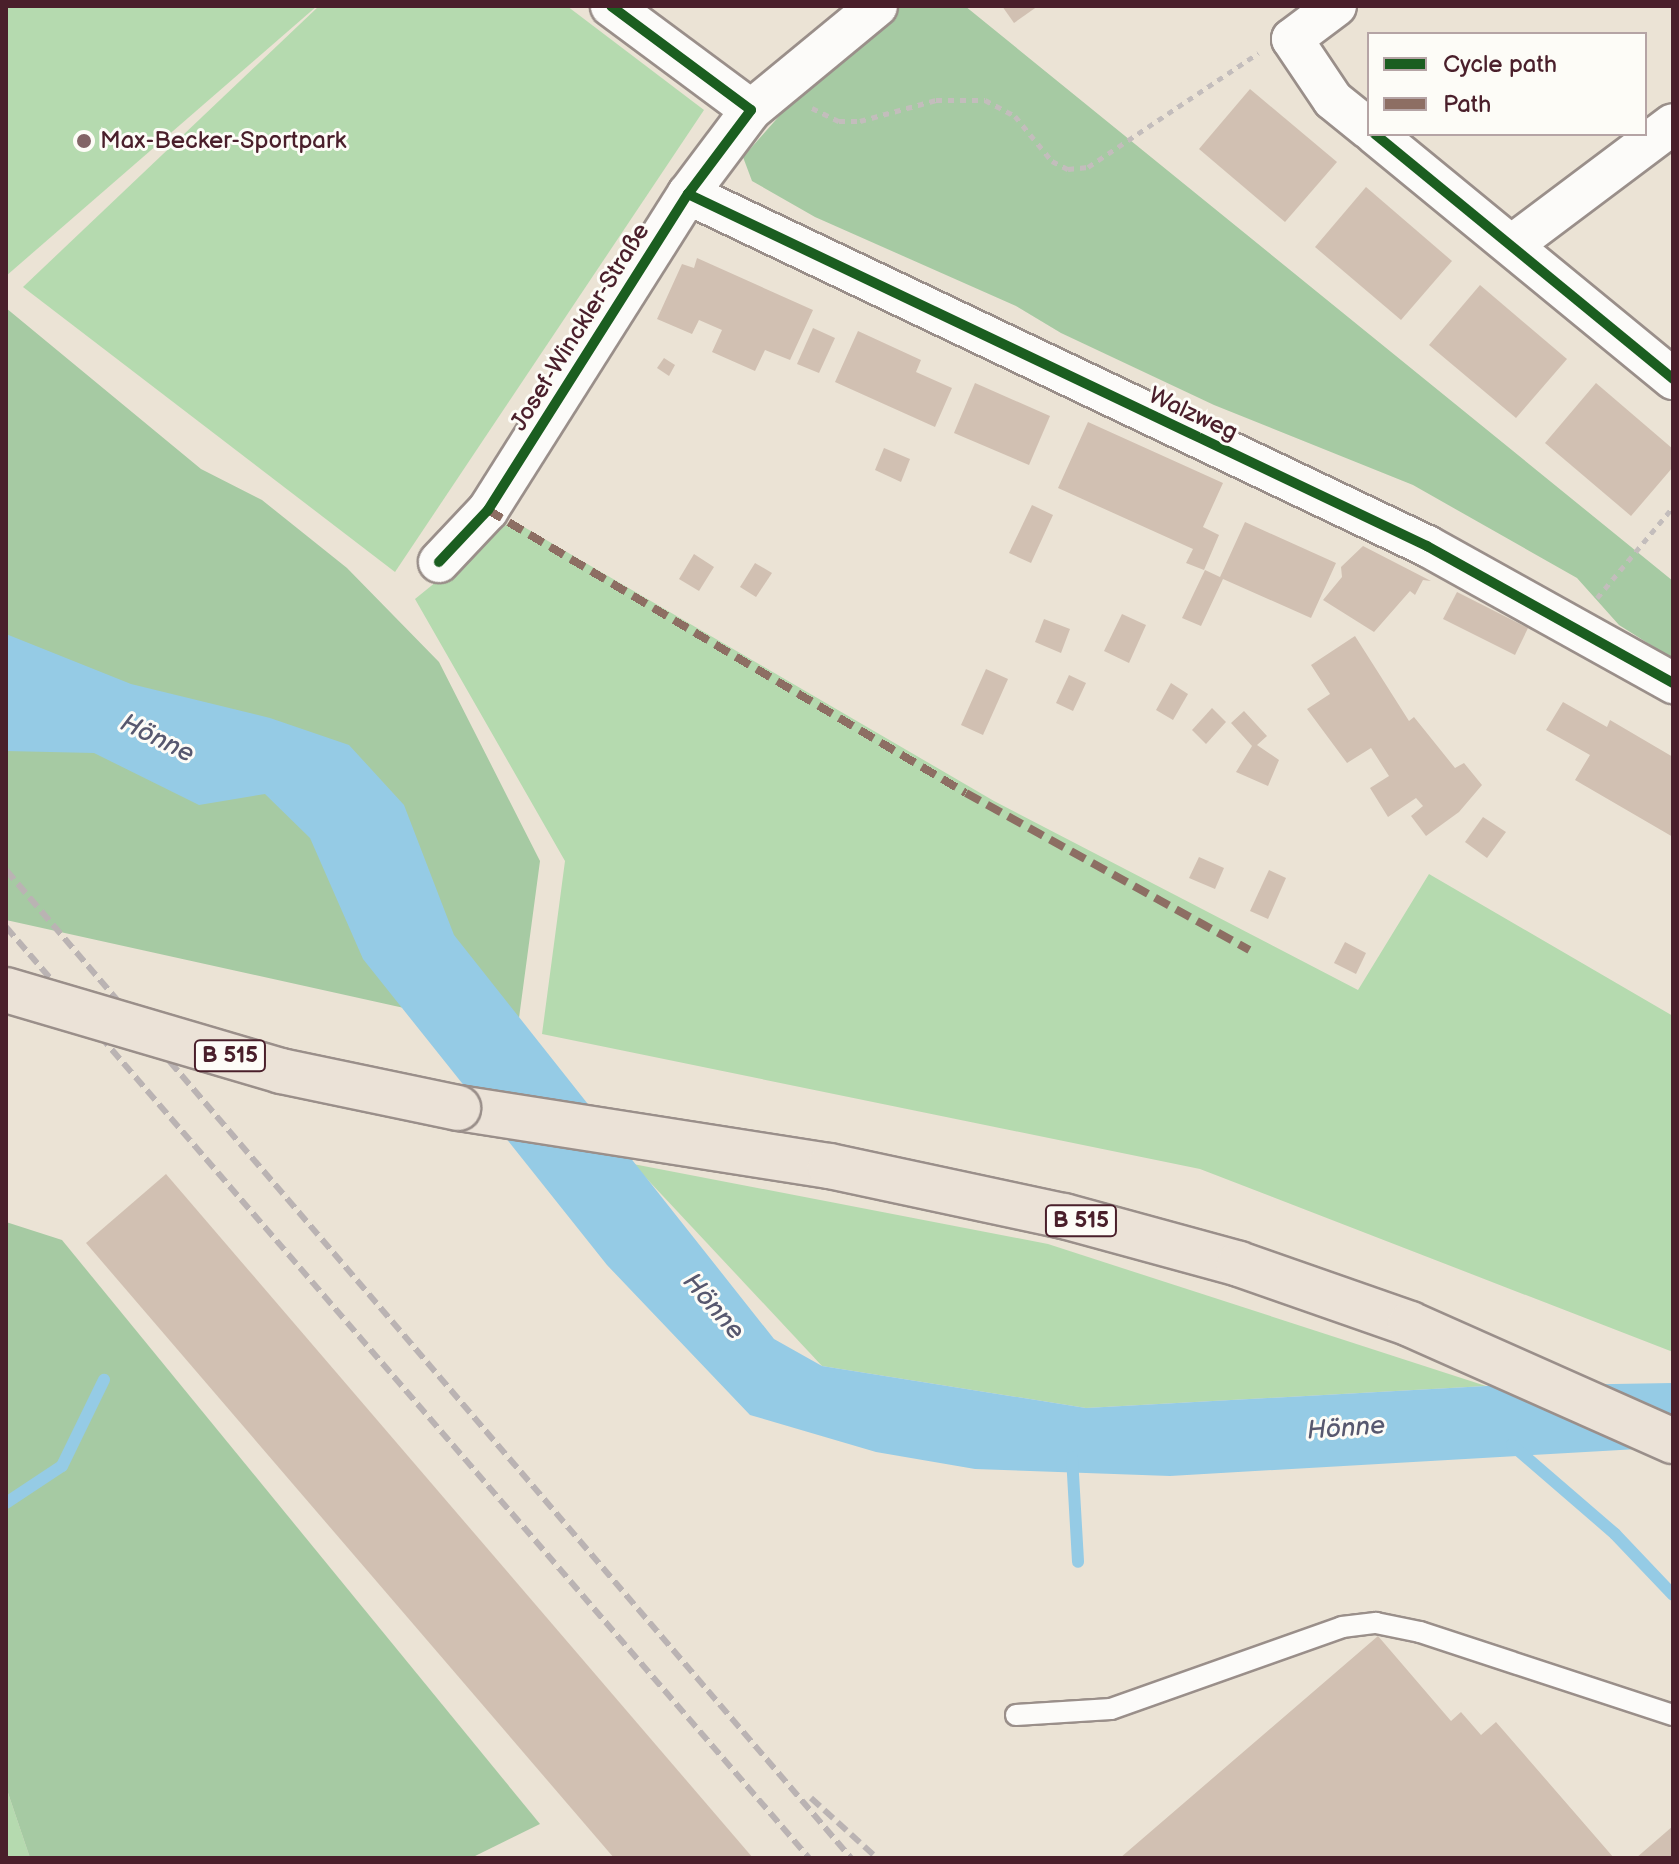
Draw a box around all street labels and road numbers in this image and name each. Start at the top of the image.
street label: Josef-Winckler-Straße [504,218,656,436]
street label: Walzweg [1144,381,1242,447]
road number: B 515 [192,1038,268,1074]
road number: B 515 [1043,1203,1119,1239]

